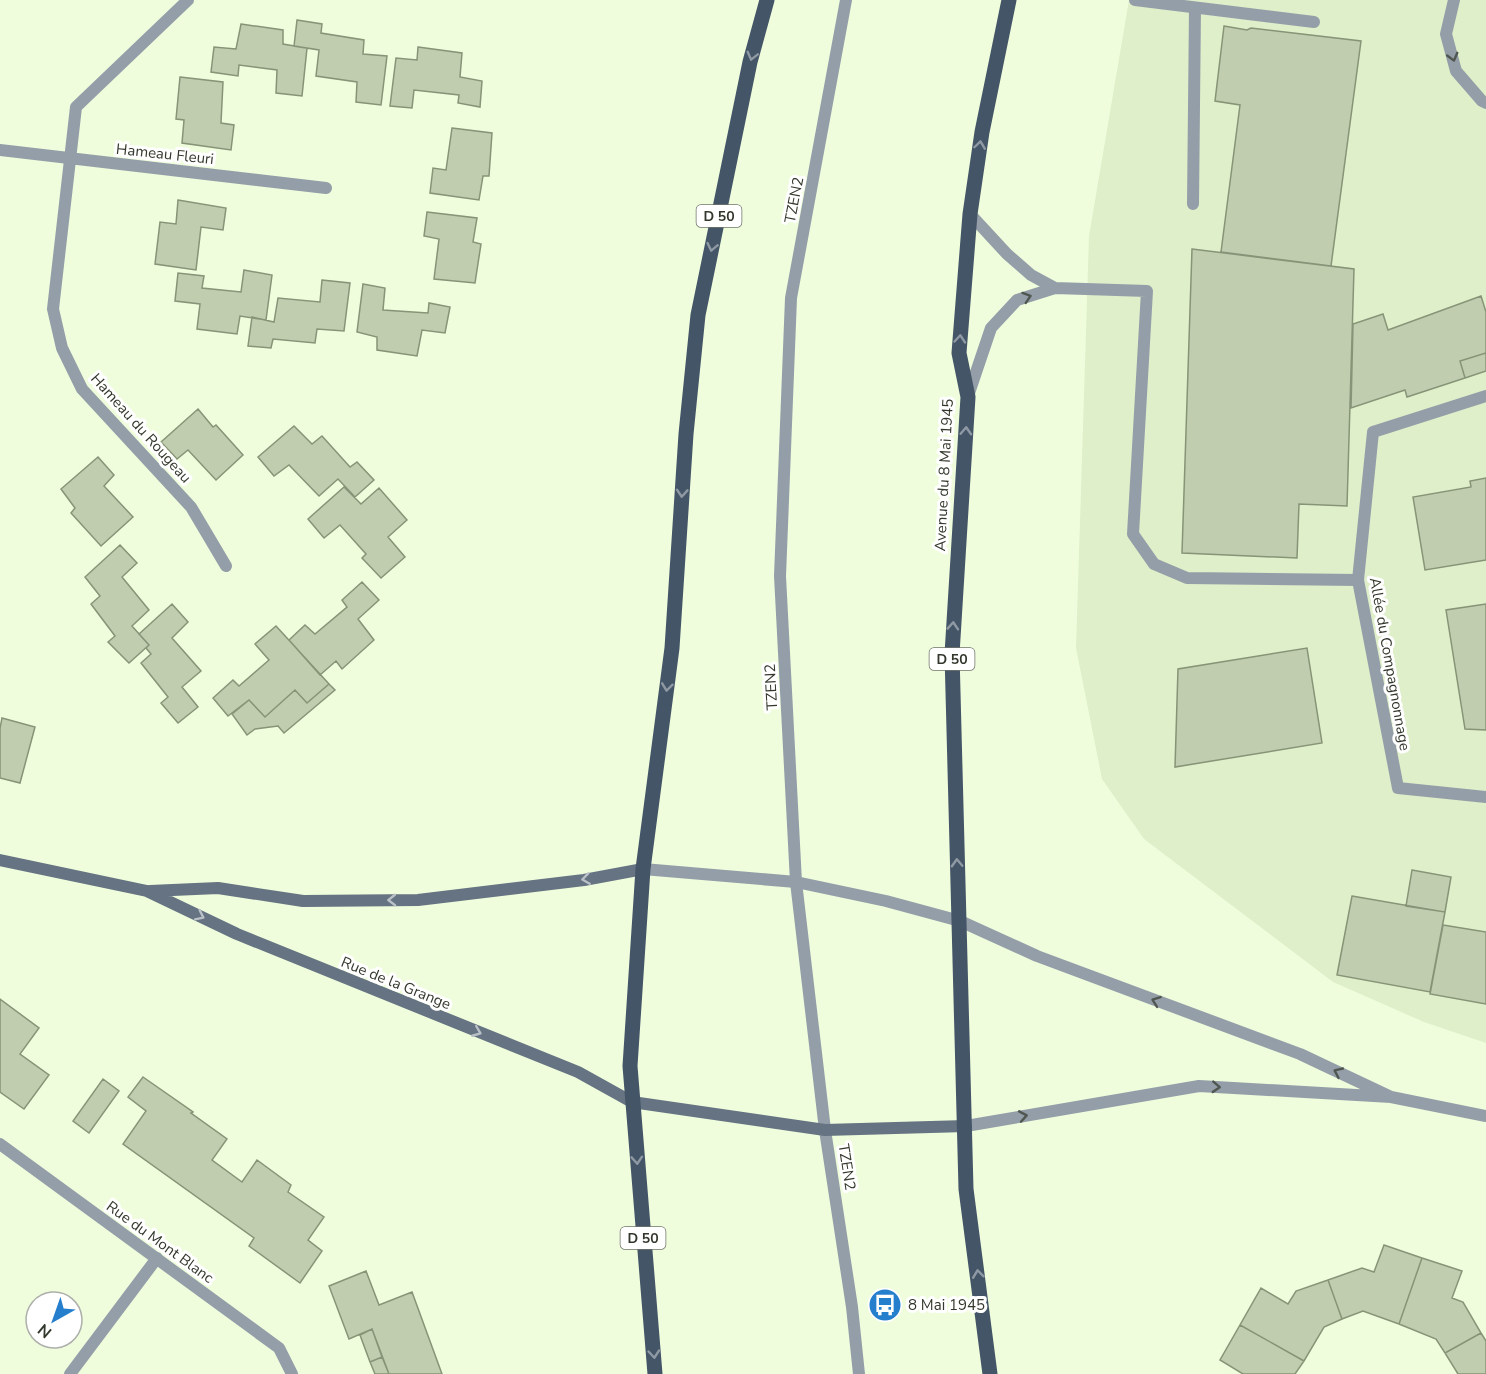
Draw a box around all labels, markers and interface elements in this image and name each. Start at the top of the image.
one-way arrow [746,51,759,61]
one-way arrow [1445,52,1458,62]
street label: Hameau Fleuri [115,139,215,169]
one-way arrow [973,141,986,151]
street label: TZEN2 [780,175,808,225]
road number: D 50 [696,205,742,227]
one-way arrow [706,242,719,252]
one-way arrow [1021,291,1032,304]
one-way arrow [953,335,966,344]
street label: Hameau du Rougeau [86,369,196,487]
street label: Avenue du 8 Mai 1945 [930,398,958,552]
one-way arrow [959,427,972,436]
one-way arrow [676,488,689,497]
street label: Allée du Compagnonnage [1365,576,1415,752]
one-way arrow [947,622,960,631]
road number: D 50 [930,648,974,670]
street label: TZEN2 [760,663,782,711]
one-way arrow [662,683,674,692]
one-way arrow [951,858,964,867]
one-way arrow [581,872,591,885]
one-way arrow [388,894,397,906]
one-way arrow [193,909,204,921]
street label: Rue de la Grange [338,952,454,1014]
one-way arrow [1151,995,1162,1008]
one-way arrow [471,1025,482,1037]
one-way arrow [1333,1067,1344,1079]
one-way arrow [1211,1080,1220,1093]
one-way arrow [1019,1110,1028,1122]
street label: TZEN2 [833,1142,861,1192]
one-way arrow [630,1155,643,1164]
street label: Rue du Mont Blanc [102,1196,218,1288]
road number: D 50 [620,1227,666,1249]
one-way arrow [972,1270,984,1279]
bus stop icon: 8 Mai 1945 [867,1287,903,1323]
north arrow [24,1290,84,1350]
place label: 8 Mai 1945 [908,1295,985,1315]
text: N [33,1318,57,1343]
one-way arrow [647,1350,660,1359]

